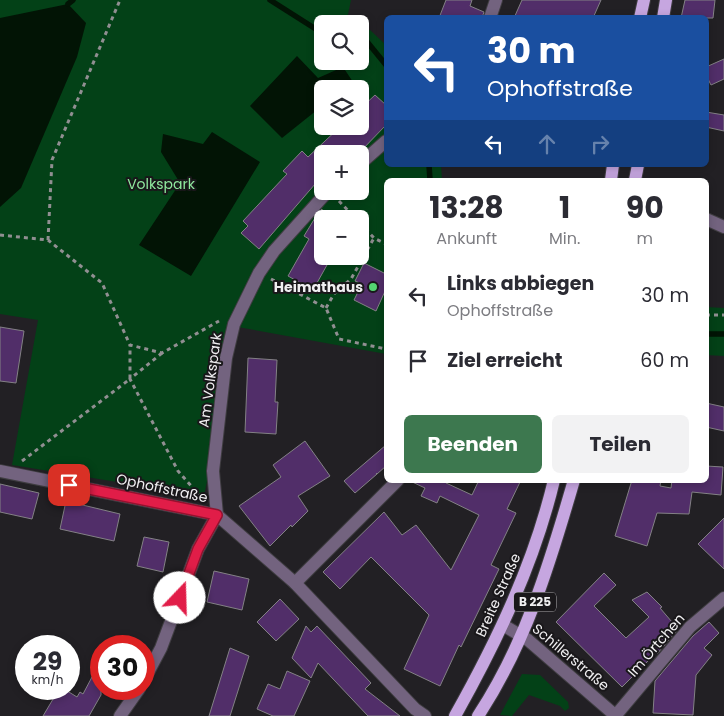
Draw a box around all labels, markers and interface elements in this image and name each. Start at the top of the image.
map controls [314,15,369,265]
button: search [314,15,369,70]
text: 30 m [487,26,575,75]
icon: left [404,35,469,100]
text: Ophoffstraße [487,73,633,104]
button: layers [314,80,369,135]
icon: left [480,130,508,158]
icon: ahead [533,130,561,158]
icon: right [586,130,614,158]
button: + [314,145,369,200]
park label: Volkspark [127,174,196,194]
text: 13:28 [429,186,504,229]
text: 1 [559,186,570,229]
text: 90 [626,186,664,229]
button: − [314,210,369,265]
text: Ankunft [436,227,497,250]
text: Min. [549,227,580,250]
text: m [636,227,653,250]
text: Links abbiegen [447,270,594,297]
place label: Heimathaus [274,277,363,297]
marker: Heimathaus [367,281,379,293]
icon: left [404,282,432,310]
text: 30 m [641,282,689,309]
text: Ophoffstraße [447,299,553,322]
street label: Am Volkspark [193,331,227,429]
icon: arrive [404,347,432,375]
text: Ziel erreicht [447,347,563,374]
text: 60 m [640,347,689,374]
button: Beenden [404,415,542,473]
button: Teilen [552,415,689,473]
pin [48,464,90,506]
street label: Ophoffstraße [114,469,210,508]
icon: arrive [55,471,83,499]
street label: Breite Straße [471,550,525,640]
position arrow [153,571,205,623]
road number: B 225 [514,592,556,612]
street label: Im Örtchen [623,609,689,681]
street label: Schillerstraße [528,619,614,695]
speed limit sign: 30 [90,635,155,700]
text: 29 [33,644,62,679]
text: km/h [32,671,63,688]

